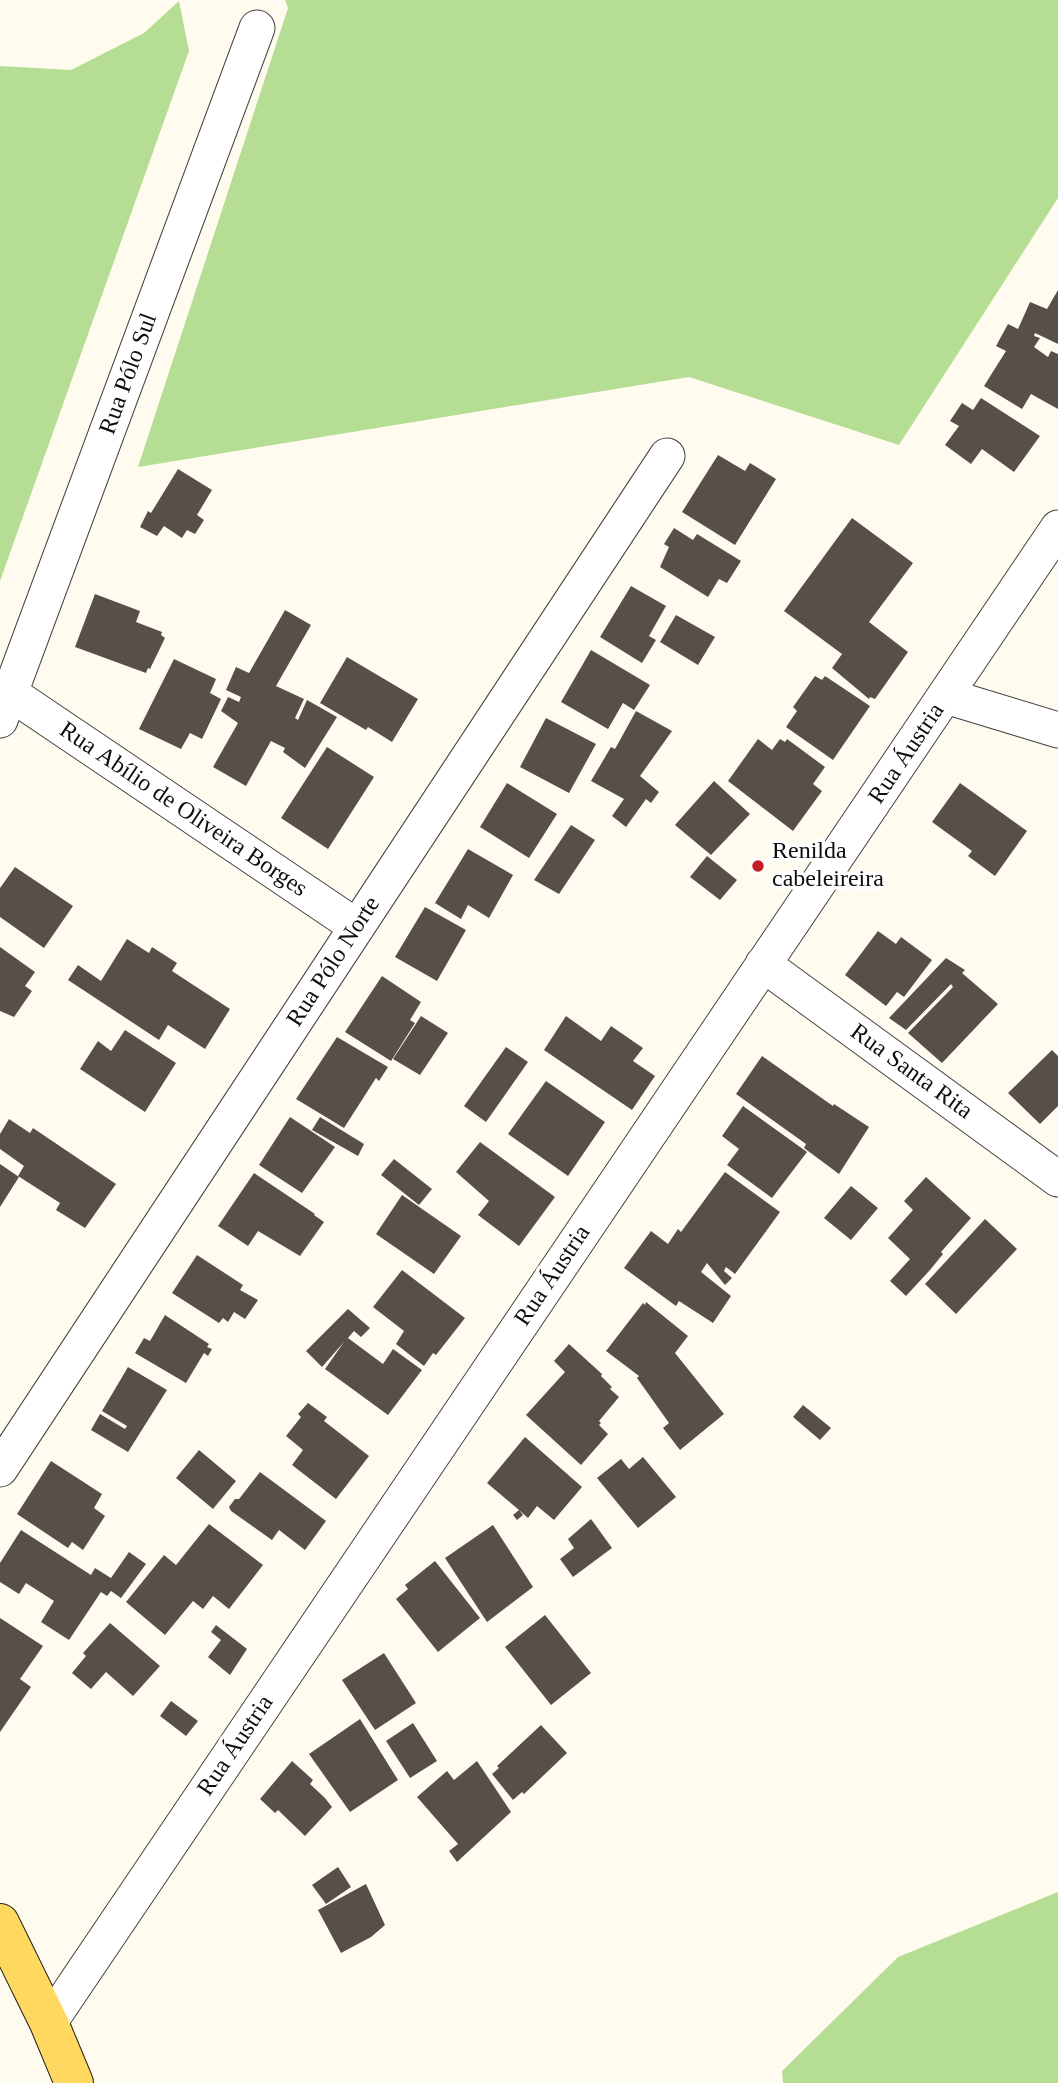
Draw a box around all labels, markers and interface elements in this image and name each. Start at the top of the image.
street label: Rua Pólo Sul [94,310,164,438]
street label: Rua Áustria [863,698,951,810]
street label: Rua Abílio de Oliveira Borges [54,716,312,904]
place label: Renilda cabeleireira [772,838,884,894]
marker: Renilda cabeleireira [750,858,766,874]
street label: Rua Pólo Norte [281,892,387,1032]
street label: Rua Santa Rita [844,1018,978,1126]
street label: Rua Áustria [509,1220,597,1332]
street label: Rua Áustria [192,1690,280,1802]

